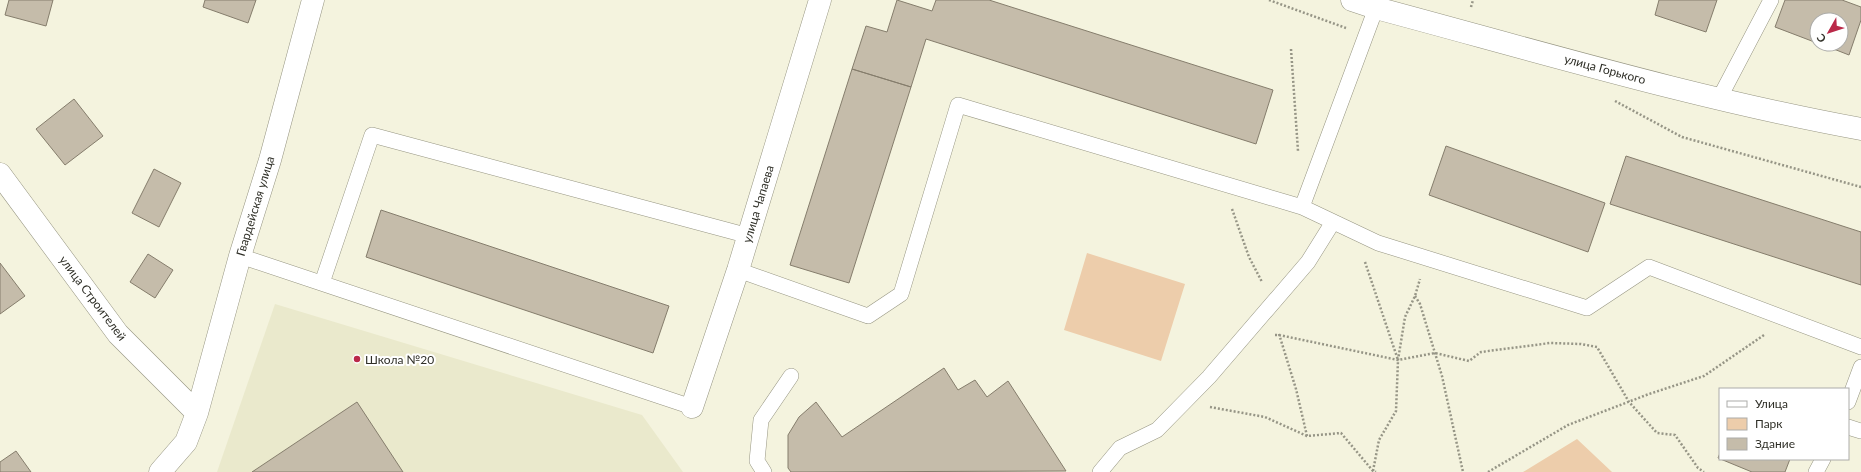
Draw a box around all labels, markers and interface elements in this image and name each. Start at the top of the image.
north arrow [1809,12,1849,52]
text: С [1813,31,1828,46]
street label: улица Горького [1563,51,1648,87]
street label: Гвардейская улица [233,154,277,258]
street label: улица Чапаева [739,163,777,245]
street label: улица Строителей [56,253,130,344]
place label: Школа №20 [365,352,434,367]
marker: Школа №20 [352,354,362,364]
legend [1719,388,1849,460]
text: Улица [1755,396,1788,411]
text: Парк [1755,416,1783,431]
text: Здание [1755,436,1795,451]

